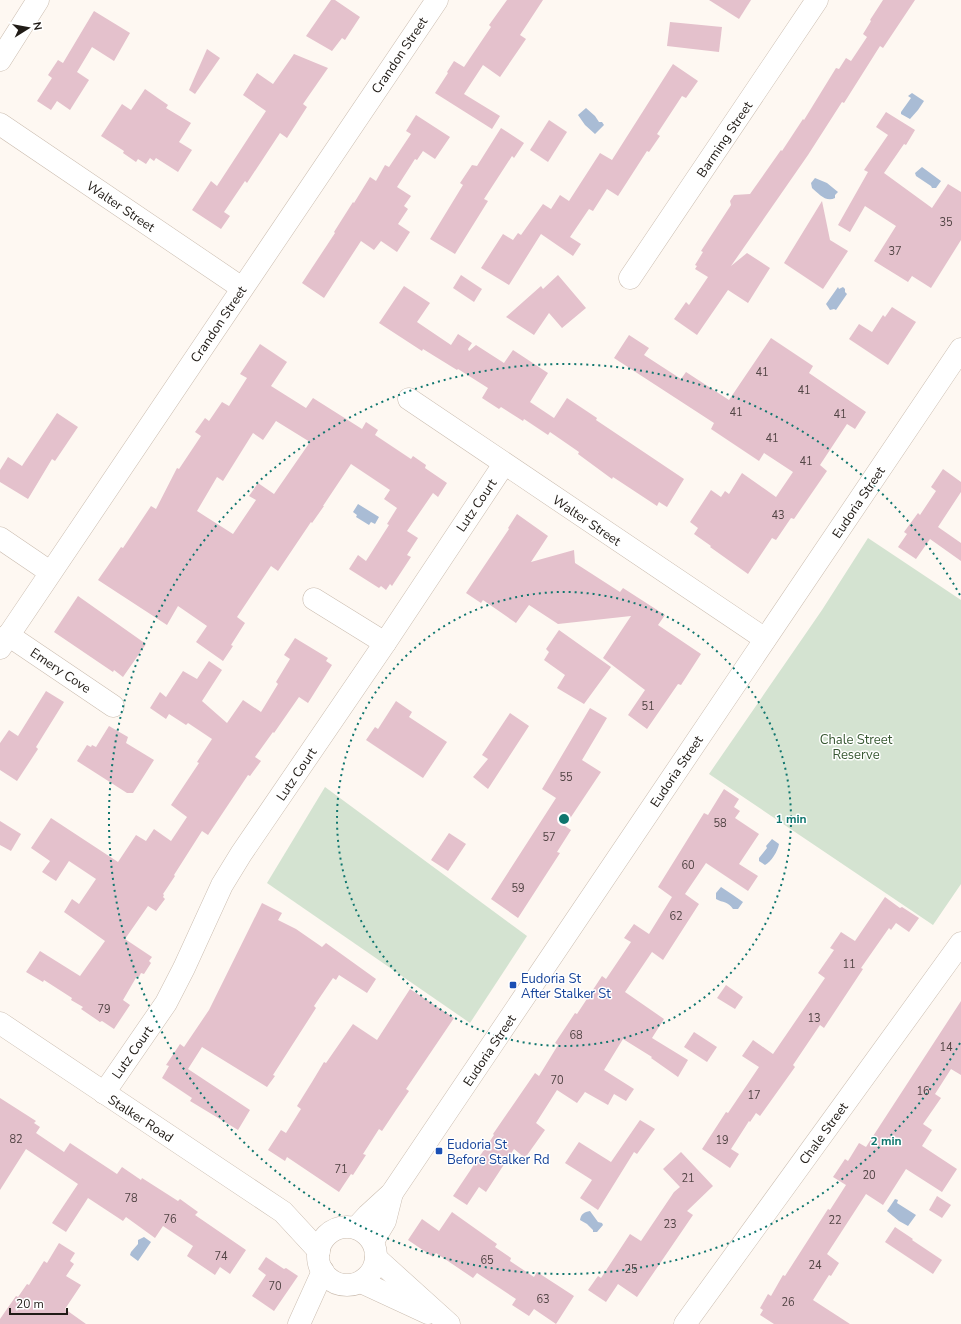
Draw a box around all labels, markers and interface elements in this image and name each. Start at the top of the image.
north arrow [8,8,48,48]
street label: Crandon Street [368,13,432,97]
text: N [29,21,45,32]
street label: Barming Street [693,98,757,181]
street label: Walter Street [83,177,159,237]
house number: 35 [939,215,953,230]
house number: 37 [888,244,902,259]
street label: Crandon Street [187,282,251,366]
house number: 41 [755,365,769,380]
house number: 41 [797,383,811,398]
house number: 41 [729,405,743,420]
house number: 41 [833,407,847,422]
house number: 41 [765,431,779,446]
house number: 41 [799,454,813,469]
street label: Eudoria Street [828,463,890,542]
street label: Lutz Court [452,475,501,536]
street label: Walter Street [549,491,625,551]
house number: 43 [771,508,785,523]
street label: Emery Cove [27,644,94,698]
house number: 51 [641,699,655,714]
park label: Chale Street Reserve [820,731,893,764]
street label: Eudoria Street [646,732,708,811]
street label: Lutz Court [272,744,321,805]
house number: 55 [559,770,573,785]
text: 1 min [775,811,807,827]
centre of rings [557,812,571,826]
house number: 58 [713,816,727,831]
house number: 57 [542,830,556,845]
house number: 60 [681,858,695,873]
house number: 59 [511,881,525,896]
house number: 62 [669,909,683,924]
house number: 11 [842,957,856,972]
place label: Eudoria St After Stalker St [521,970,611,1003]
marker: Eudoria St After Stalker St [508,980,518,990]
house number: 79 [97,1002,111,1017]
street label: Eudoria Street [459,1011,521,1090]
house number: 13 [807,1011,821,1026]
street label: Lutz Court [108,1022,158,1083]
house number: 68 [569,1028,583,1043]
house number: 14 [939,1040,953,1055]
house number: 70 [550,1073,564,1088]
house number: 16 [916,1084,930,1099]
house number: 17 [747,1088,761,1103]
street label: Stalker Road [104,1091,177,1147]
street label: Chale Street [795,1099,853,1168]
house number: 82 [9,1132,23,1147]
house number: 19 [715,1133,729,1148]
text: 2 min [870,1133,902,1149]
place label: Eudoria St Before Stalker Rd [447,1136,550,1169]
marker: Eudoria St Before Stalker Rd [434,1146,444,1156]
house number: 71 [334,1162,348,1177]
house number: 20 [862,1168,876,1183]
house number: 21 [681,1171,695,1186]
house number: 78 [124,1191,138,1206]
house number: 76 [163,1212,177,1227]
house number: 22 [828,1213,842,1228]
house number: 23 [663,1217,677,1232]
house number: 74 [214,1249,228,1264]
house number: 65 [480,1253,494,1268]
house number: 24 [808,1258,822,1273]
house number: 25 [624,1262,638,1277]
house number: 70 [268,1279,282,1294]
scale bar [10,1290,67,1316]
house number: 63 [536,1292,550,1307]
house number: 26 [781,1295,795,1310]
text: 20 m [16,1296,44,1312]

